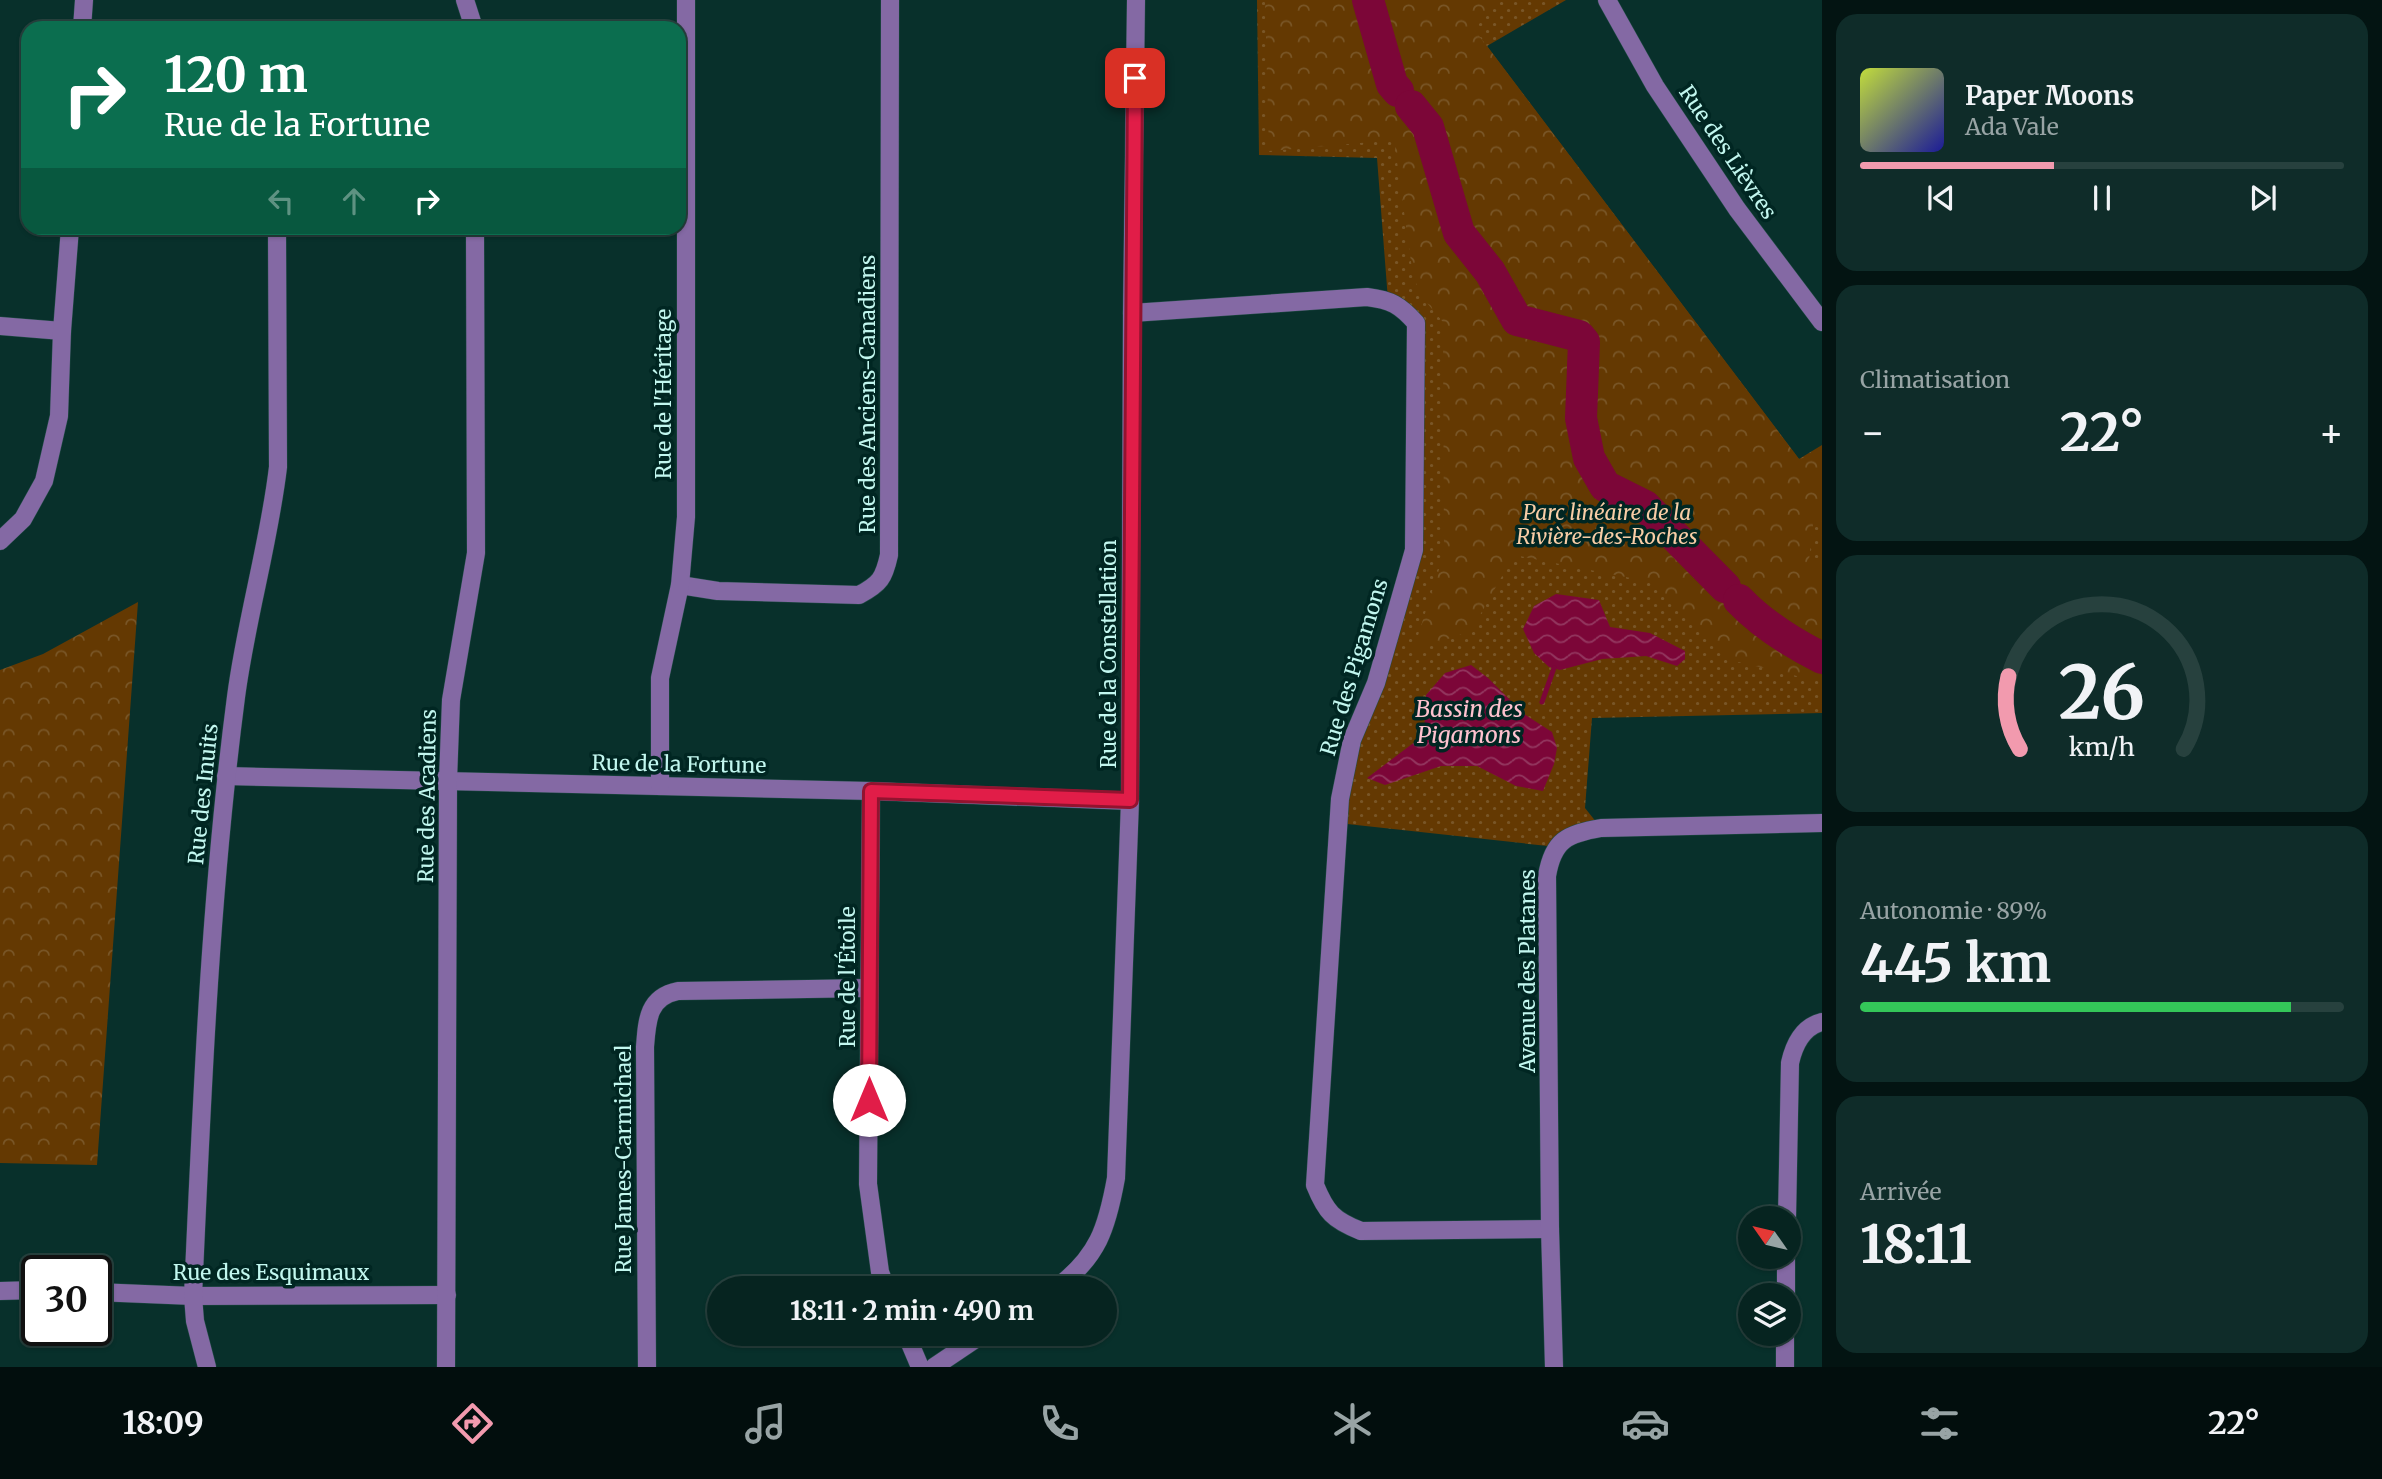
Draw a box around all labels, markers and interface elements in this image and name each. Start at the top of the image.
text: 120 m [164,44,308,105]
pin [1105,48,1165,108]
icon: right [49,49,140,140]
icon: arrive [1116,59,1154,97]
text: Paper Moons [1965,79,2134,112]
street label: Rue des Lièvres [1673,80,1783,224]
text: Rue de la Fortune [164,105,430,145]
text: Ada Vale [1965,112,2059,141]
icon: previous [1922,179,1960,217]
icon: pause [2083,179,2121,217]
icon: next [2244,179,2282,217]
icon: left [262,182,300,220]
icon: ahead [335,182,373,220]
icon: right [408,182,446,220]
street label: Rue des Anciens-Canadiens [854,255,881,533]
street label: Rue de l'Héritage [650,309,677,479]
text: Climatisation [1860,365,2010,394]
text: 22° [2060,400,2144,465]
text: − [1860,409,1885,456]
text: + [2319,409,2344,456]
park label: Parc linéaire de la Rivière-des-Roches [1516,499,1698,550]
street label: Rue de la Constellation [1095,540,1122,768]
street label: Rue des Pigamons [1314,575,1394,759]
text: 26 [2059,648,2145,740]
water label: Bassin des Pigamons [1415,694,1523,749]
street label: Rue des Acadiens [412,709,442,883]
street label: Rue des Inuits [182,722,224,866]
text: km/h [2069,731,2135,763]
street label: Rue de la Fortune [591,749,767,779]
street label: Avenue des Platanes [1514,869,1541,1074]
text: Autonomie · 89% [1860,896,2047,925]
street label: Rue de l'Étoile [833,906,861,1048]
text: 445 km [1860,931,2051,996]
street label: Rue James-Carmichael [610,1044,637,1274]
position arrow [832,1063,906,1137]
text: Arrivée [1860,1177,1942,1206]
north arrow [1738,1206,1801,1269]
map controls [1738,1206,1801,1346]
text: 18:11 [1860,1212,1972,1277]
speed limit sign: 30 [21,1255,112,1346]
street label: Rue des Esquimaux [173,1259,370,1286]
button: layers [1738,1283,1801,1346]
text: 18:11 · 2 min · 490 m [790,1294,1034,1327]
icon: directions [448,1399,497,1448]
icon: music [741,1399,790,1448]
icon: phone [1035,1399,1084,1448]
icon: climate [1328,1399,1377,1448]
icon: car [1621,1399,1670,1448]
icon: filters [1915,1399,1964,1448]
text: 18:09 [122,1403,204,1443]
text: 22° [2208,1403,2260,1443]

